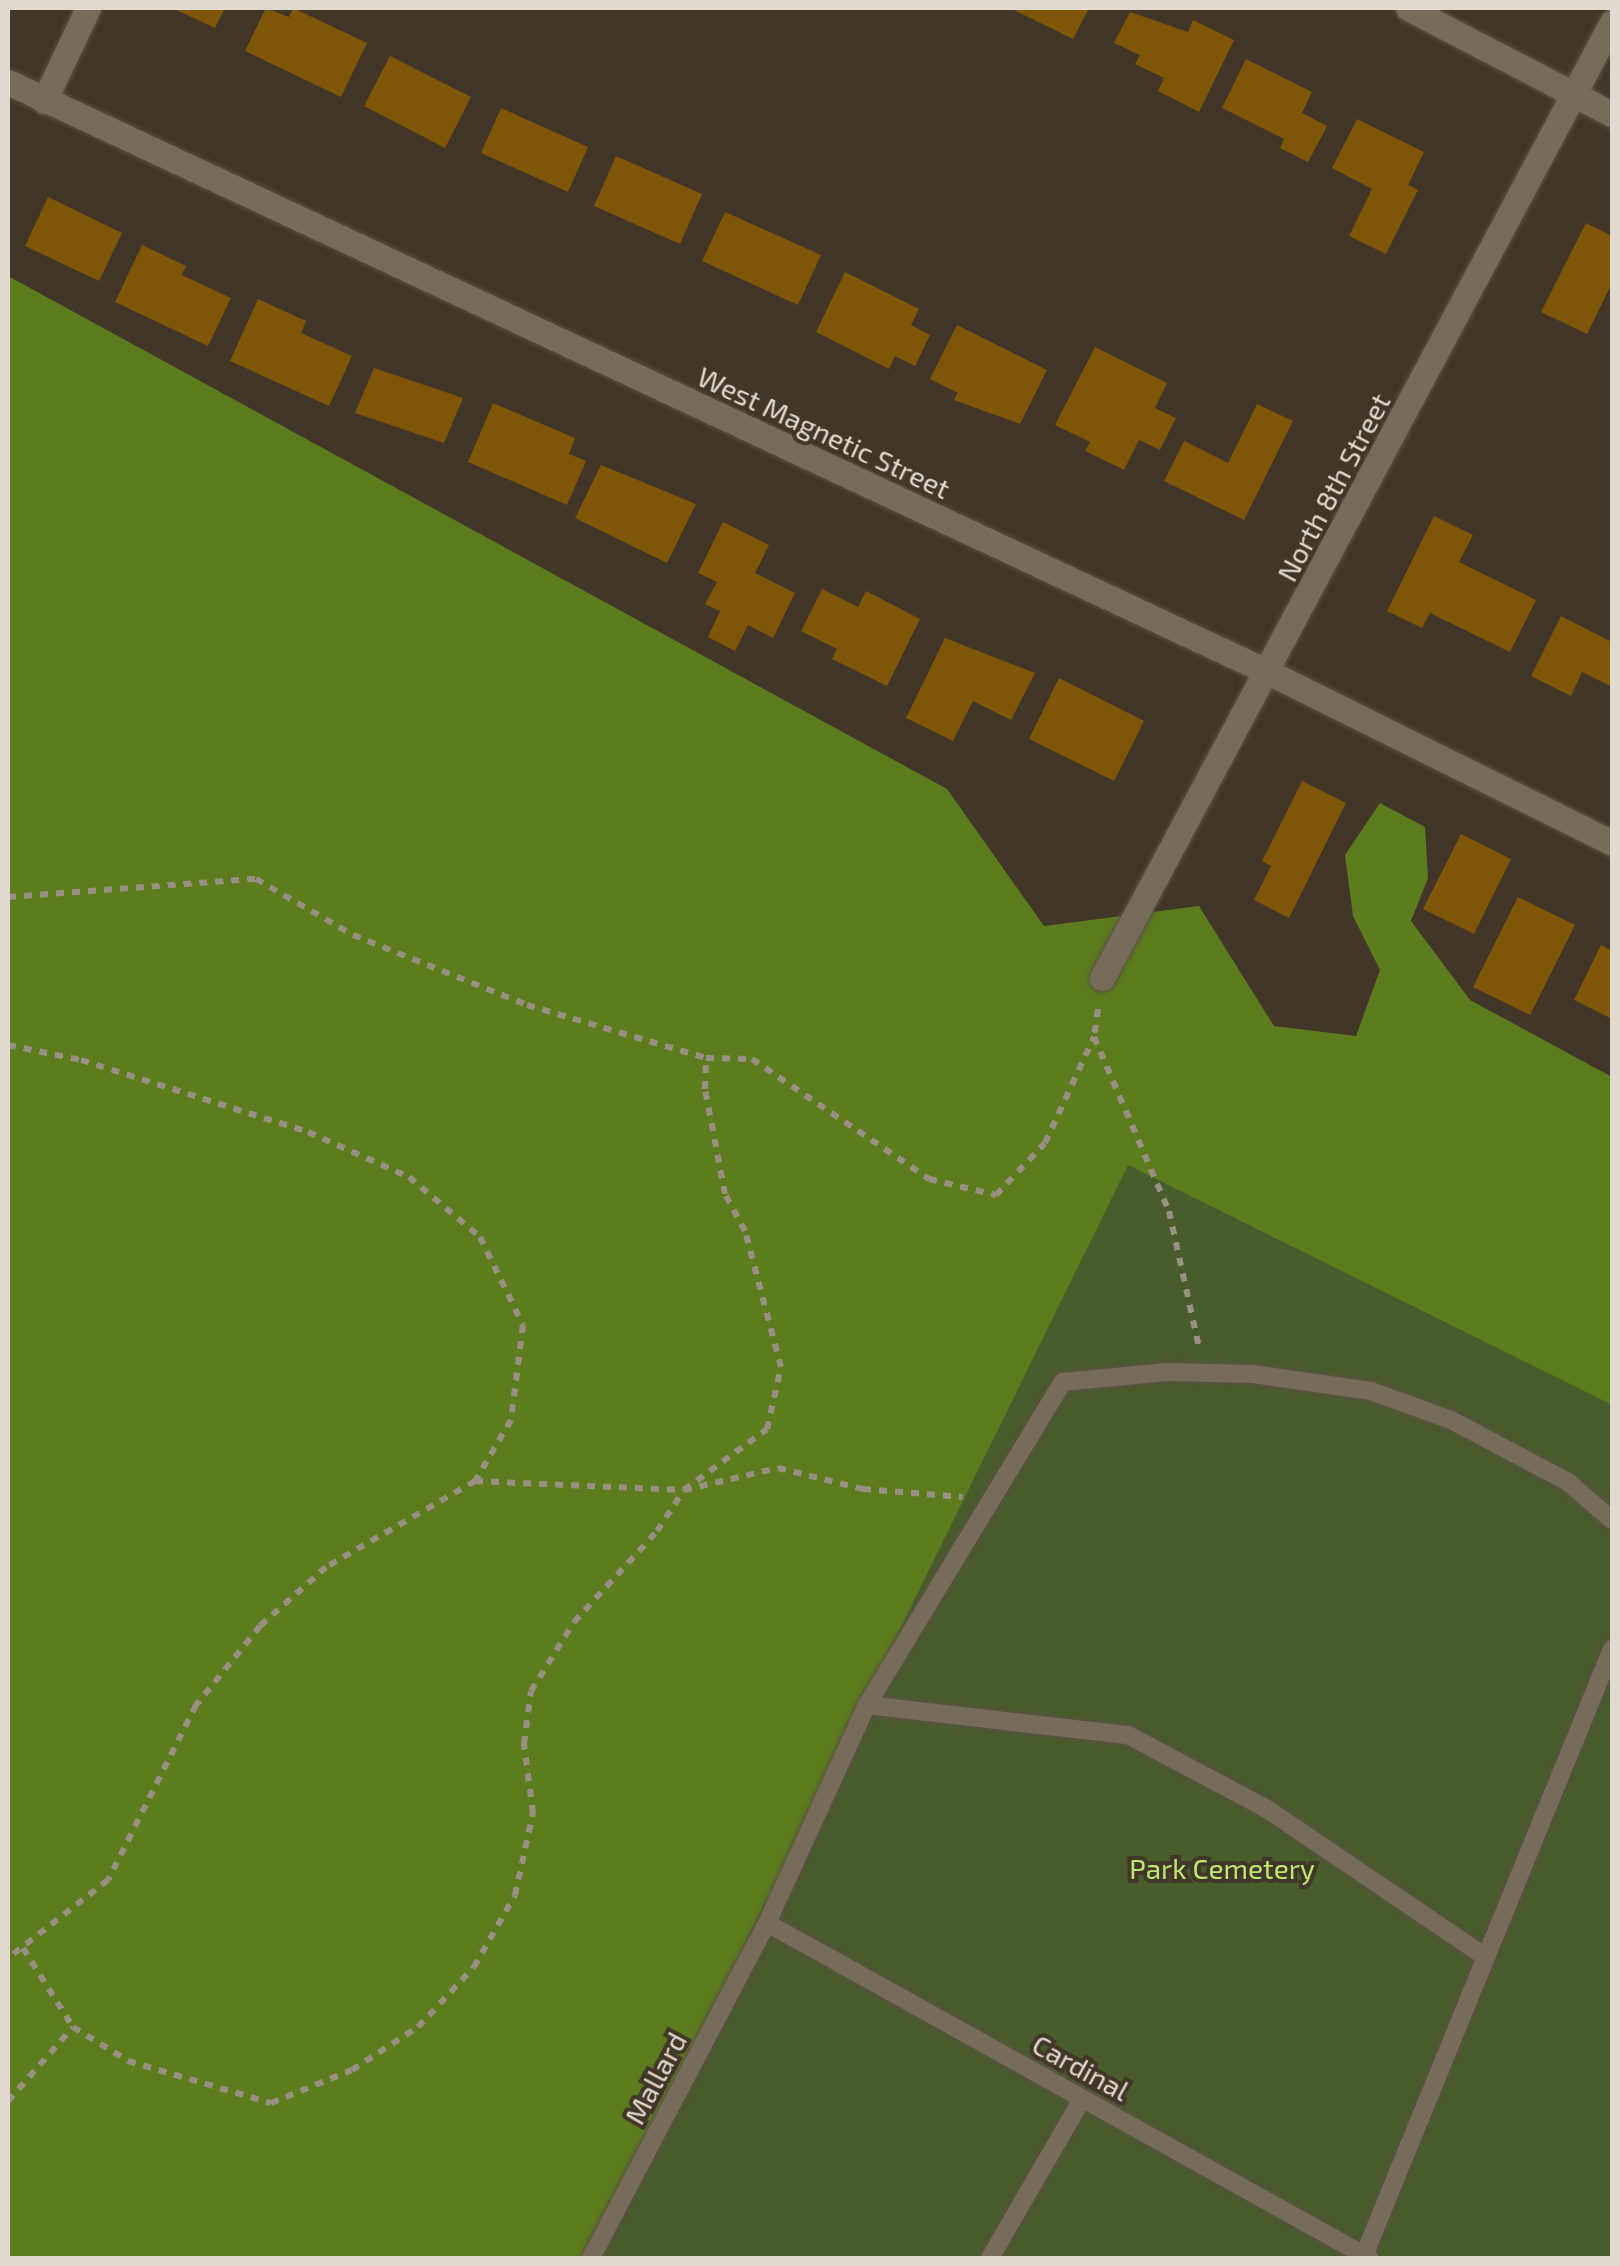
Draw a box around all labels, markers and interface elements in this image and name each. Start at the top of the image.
street label: West Magnetic Street [693,359,955,505]
street label: North 8th Street [1269,387,1397,587]
park label: Park Cemetery [1129,1851,1315,1885]
street label: Mallard [617,2026,693,2130]
street label: Cardinal [1027,2027,1135,2107]

